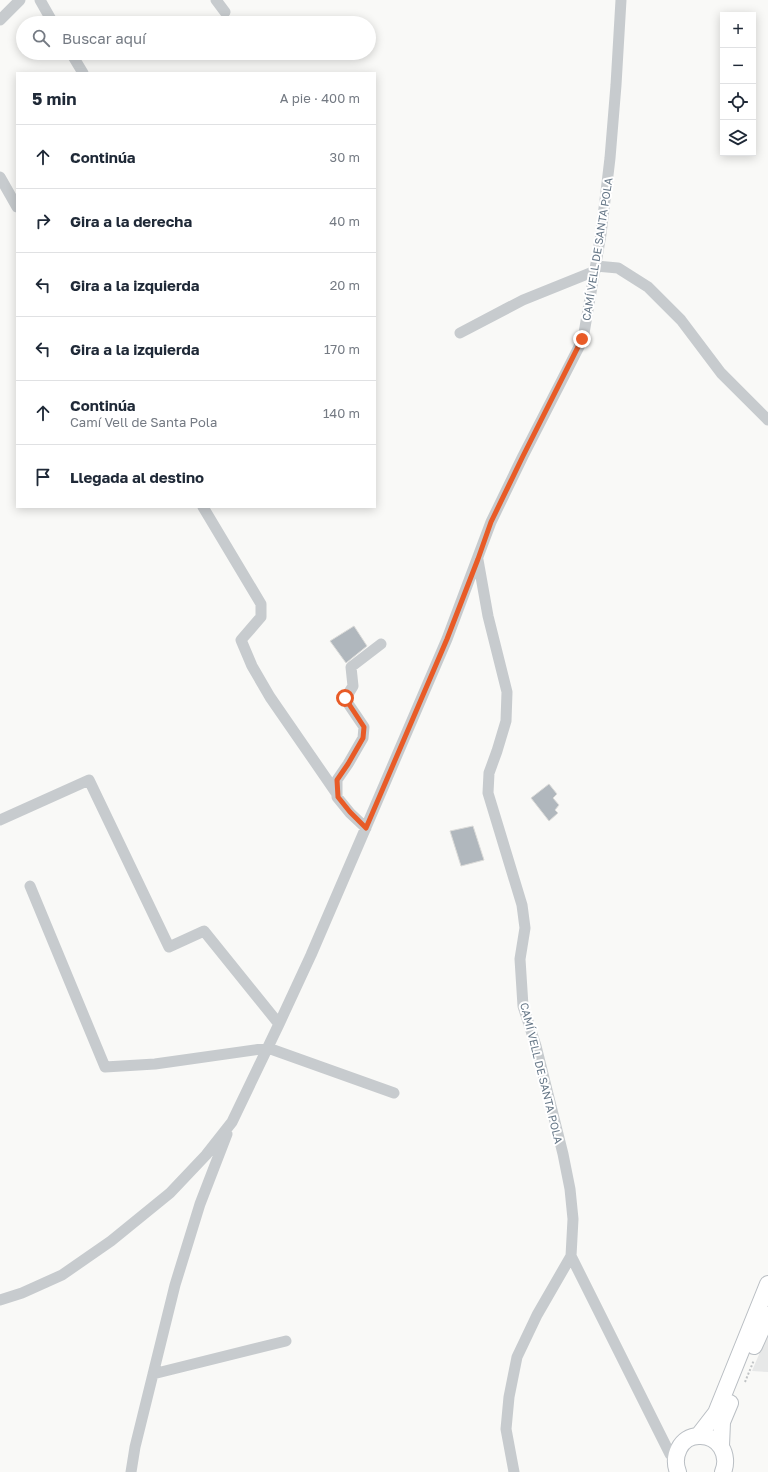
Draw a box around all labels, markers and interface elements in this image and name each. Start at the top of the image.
map controls [720,12,756,156]
button: + [720,12,756,48]
search box [16,16,376,60]
icon: search [30,27,52,49]
text: Buscar aquí [62,29,146,47]
button: − [720,48,756,84]
button: locate [720,84,756,120]
text: 5 min [32,88,76,109]
text: A pie · 400 m [280,90,360,106]
button: layers [720,120,756,156]
icon: ahead [32,146,54,168]
text: Continúa [70,148,136,166]
text: 30 m [330,149,360,165]
street label: CAMÍ VELL DE SANTA POLA [579,176,615,322]
icon: right [32,210,54,232]
text: Gira a la derecha [70,212,192,230]
text: 40 m [329,213,360,229]
icon: left [32,274,54,296]
text: Gira a la izquierda [70,276,200,294]
text: 20 m [330,277,360,293]
route end [573,330,591,348]
icon: left [32,338,54,360]
text: Gira a la izquierda [70,340,200,358]
text: 170 m [324,341,360,357]
text: Continúa [70,396,136,414]
icon: ahead [32,402,54,424]
text: 140 m [323,405,360,421]
text: Camí Vell de Santa Pola [70,414,217,430]
icon: arrive [32,466,54,488]
text: Llegada al destino [70,468,204,486]
route start [336,689,354,707]
street label: CAMÍ VELL DE SANTA POLA [518,1001,566,1145]

